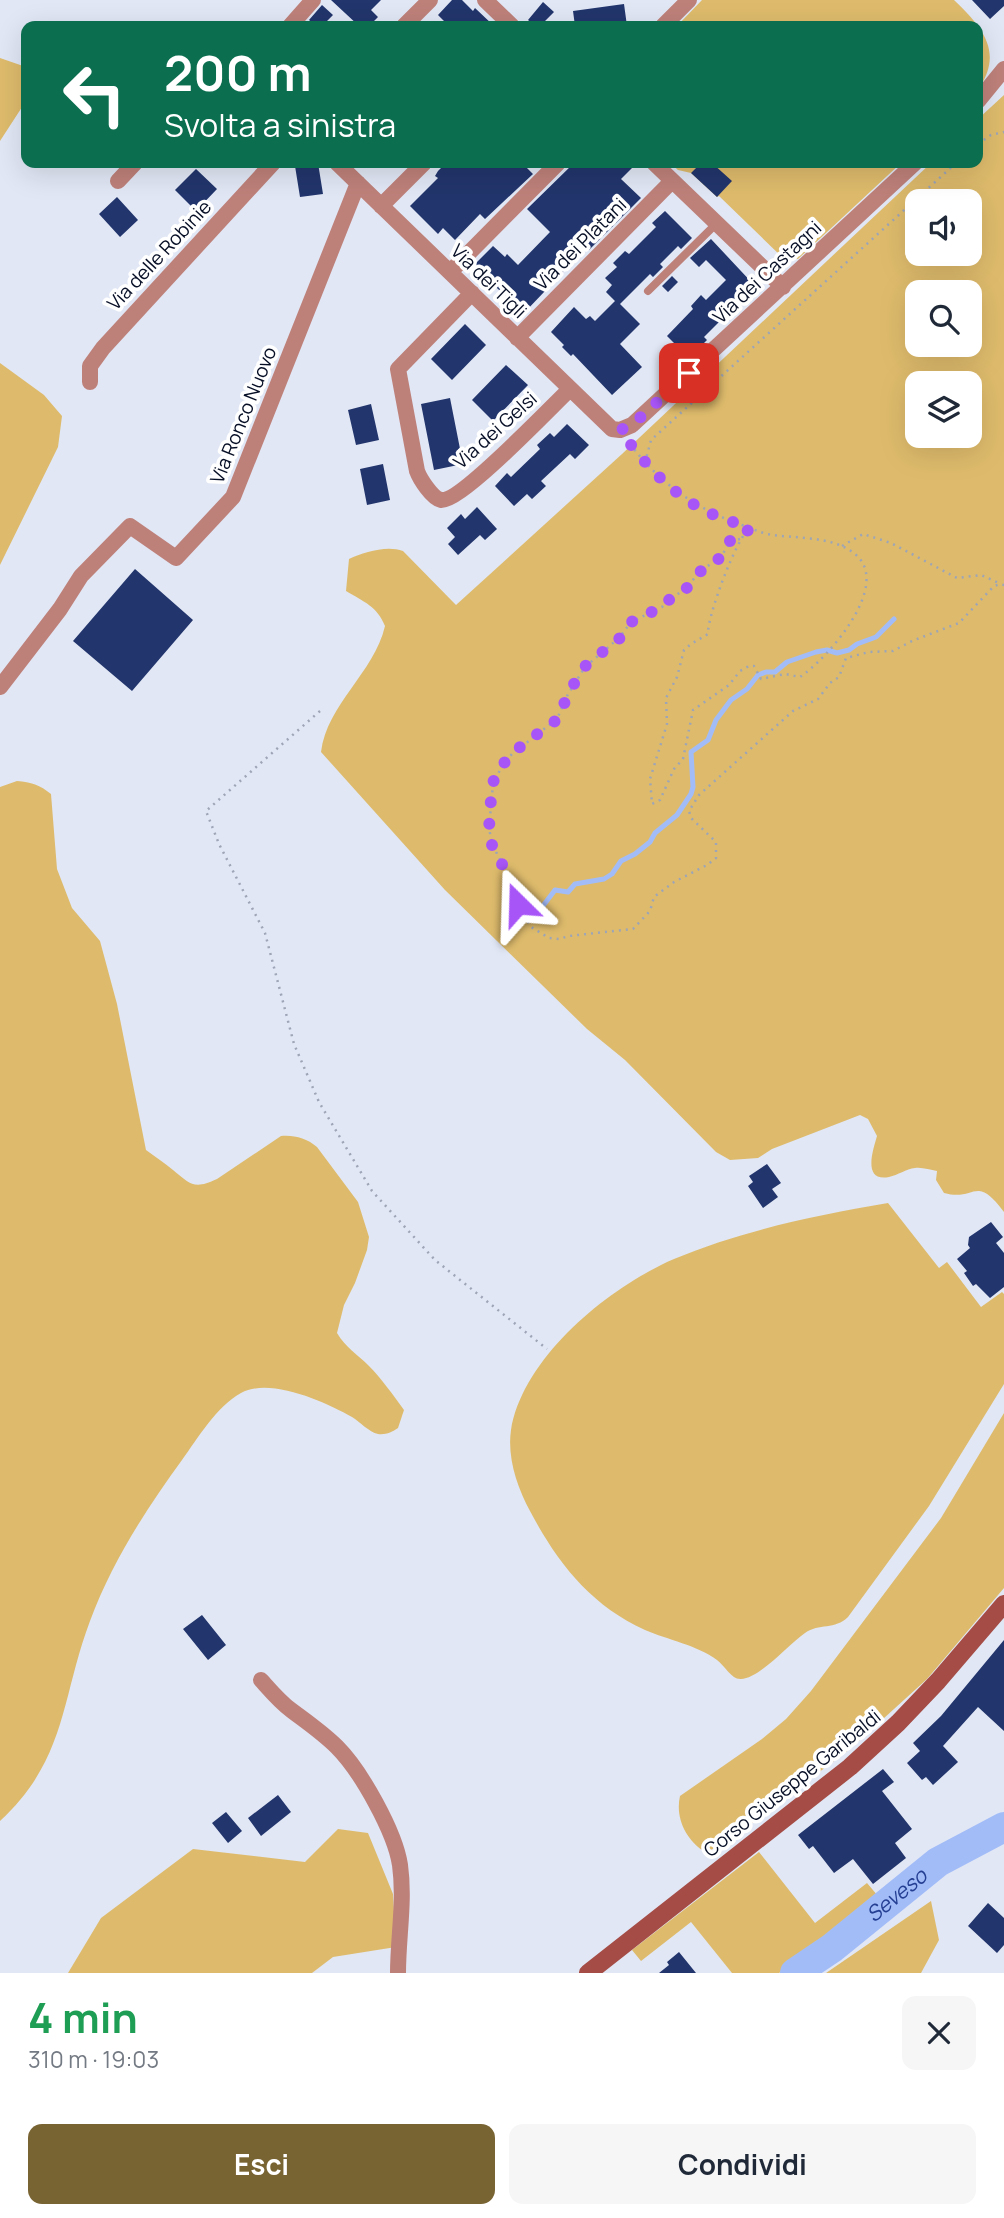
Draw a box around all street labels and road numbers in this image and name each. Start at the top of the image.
street label: Via dei Platani [528,192,632,296]
street label: Via delle Robinie [101,194,217,316]
street label: Via dei Castagni [707,215,827,329]
street label: Via dei Tigli [445,238,533,324]
street label: Via Ronco Nuovo [204,343,282,487]
street label: Via dei Gelsi [448,386,542,474]
street label: Corso Giuseppe Garibaldi [698,1703,886,1863]

